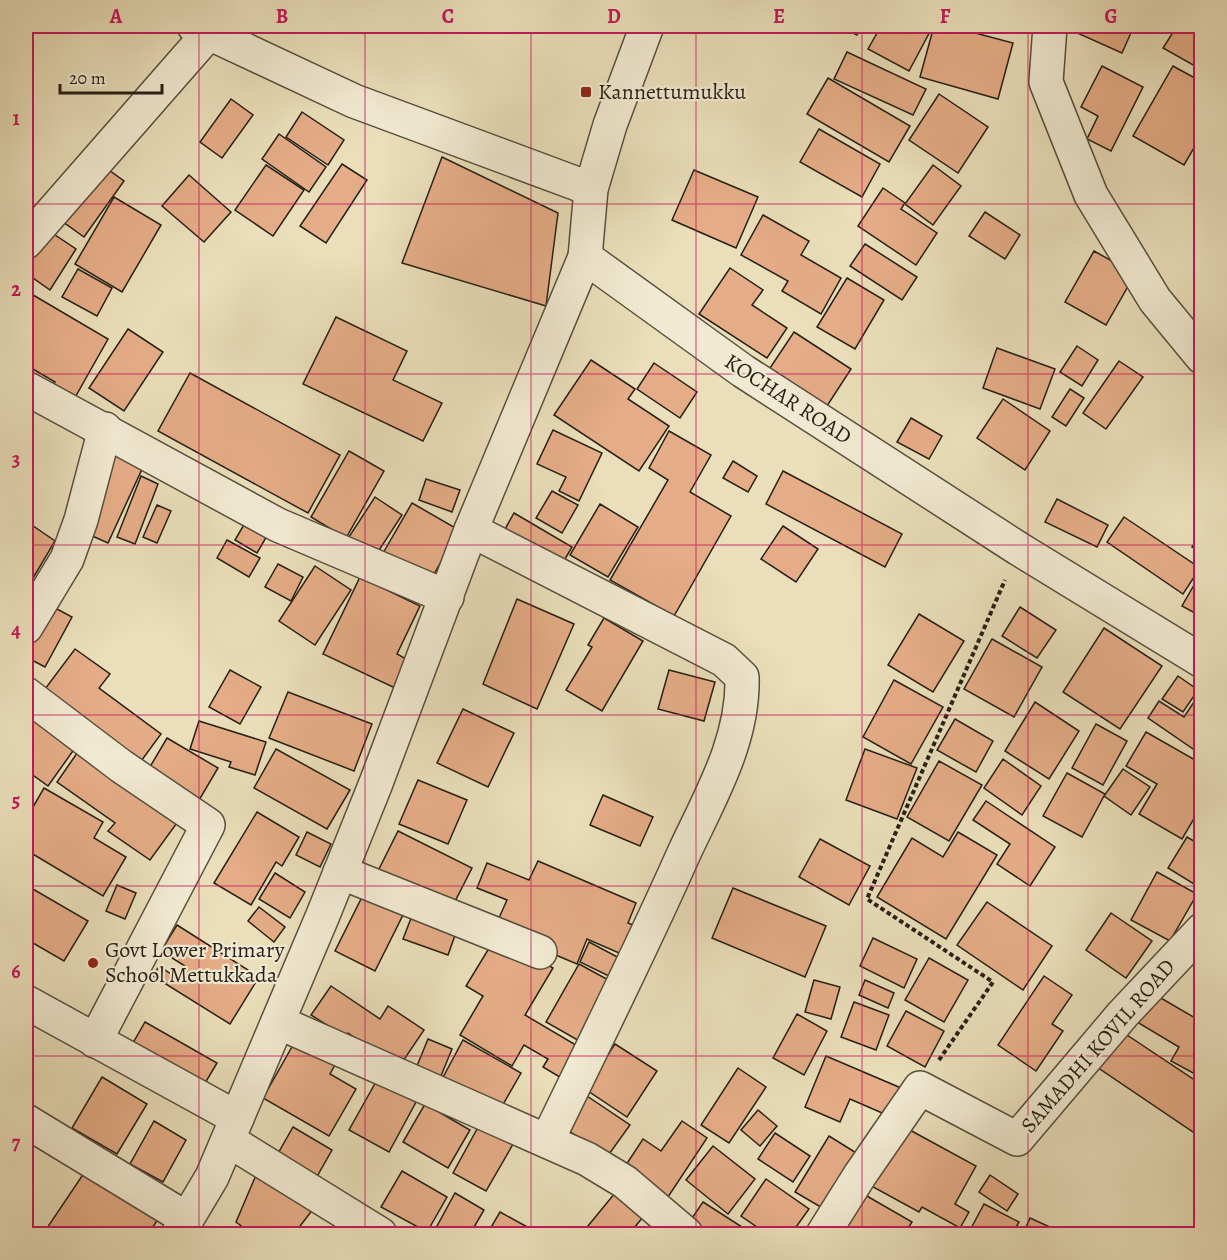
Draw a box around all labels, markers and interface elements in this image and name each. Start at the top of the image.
text: A [109,3,123,30]
text: B [276,3,288,30]
text: C [442,3,454,30]
text: D [607,3,621,30]
text: E [773,3,785,30]
text: F [940,3,951,30]
text: G [1104,3,1118,30]
scale bar [60,57,162,95]
text: 20 m [69,66,106,90]
place label: Kannettumukku [598,77,746,107]
marker: Kannettumukku [579,85,593,99]
text: 1 [12,105,20,132]
text: 2 [11,276,21,303]
street label: KOCHAR ROAD [719,347,857,451]
text: 3 [12,446,20,473]
text: 4 [11,617,21,644]
text: 5 [12,787,20,814]
place label: Govt Lower Primary School Mettukkada [105,935,285,990]
street label: SAMADHI KOVIL ROAD [1014,952,1182,1140]
marker: Govt Lower Primary School Mettukkada [86,956,100,970]
text: 6 [11,958,21,985]
text: 7 [12,1129,21,1156]

